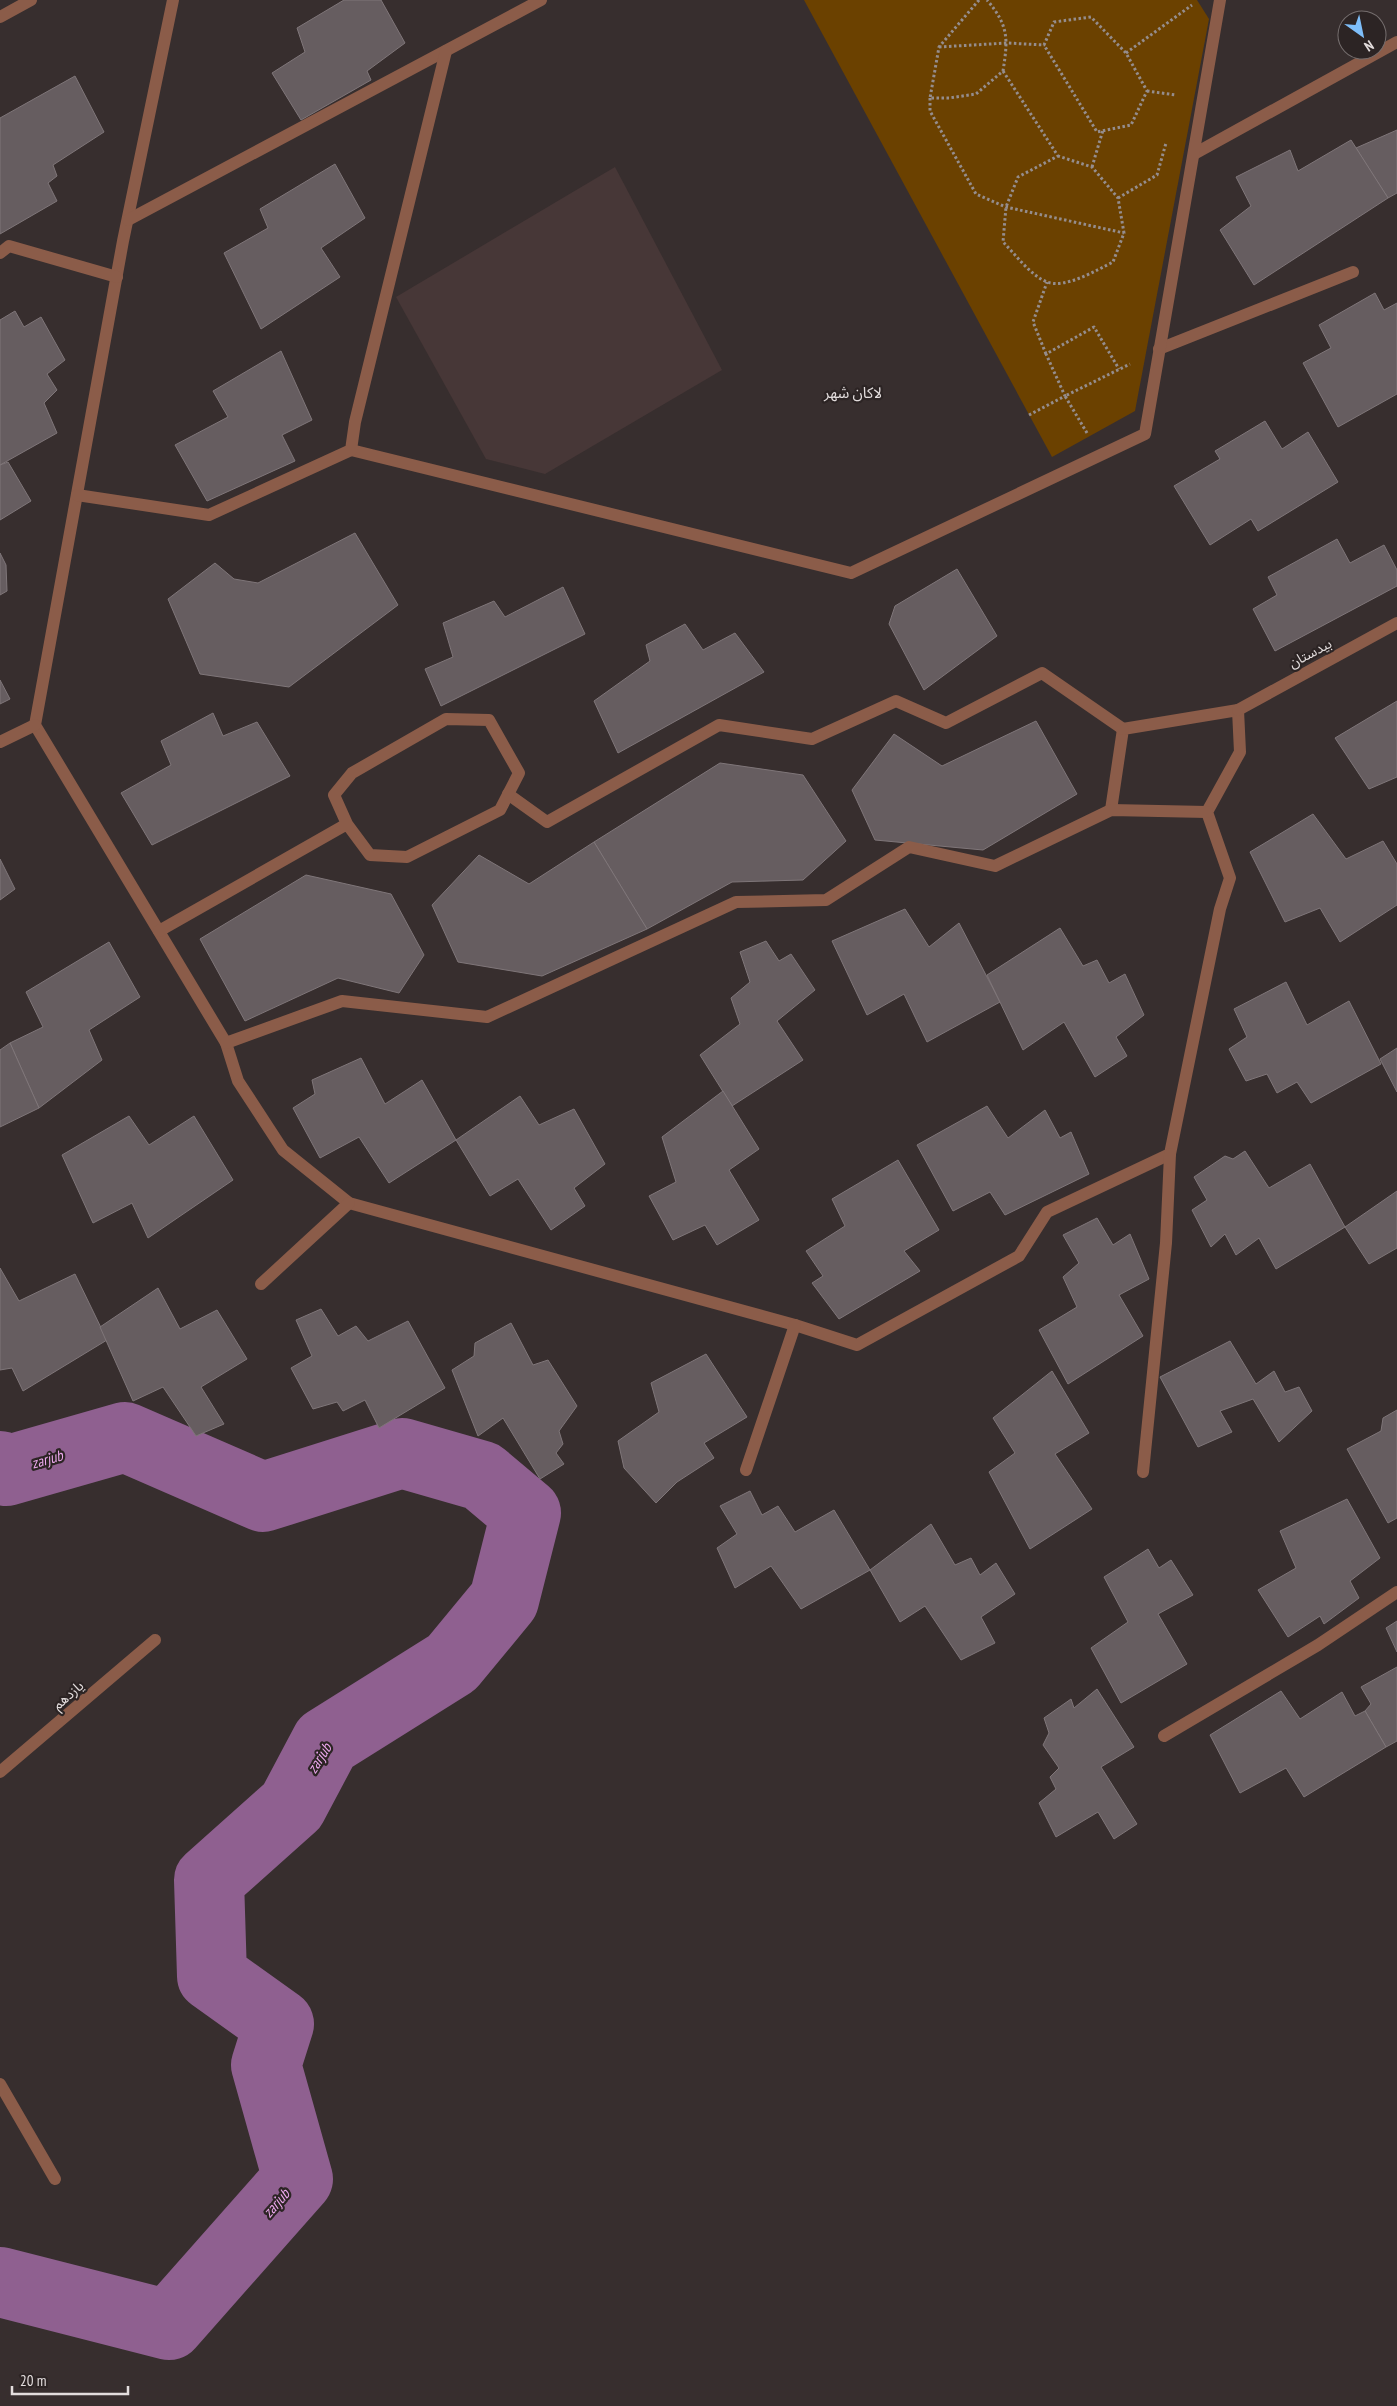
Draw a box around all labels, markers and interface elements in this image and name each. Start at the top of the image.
north arrow [1337,10,1387,60]
text: N [1361,36,1377,56]
district label: لاکان شهر [823,383,882,402]
street label: بیدستان [1285,634,1335,672]
water label: zarjub [29,1445,66,1473]
street label: یازدهم [49,1677,89,1715]
water label: zarjub [303,1738,336,1777]
water label: zarjub [258,2184,295,2221]
scale bar [12,2364,129,2396]
text: 20 m [20,2371,46,2390]

